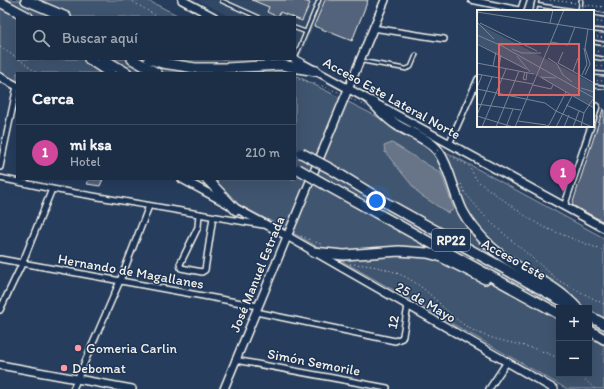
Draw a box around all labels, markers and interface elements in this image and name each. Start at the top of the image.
inset map [477,10,594,127]
search box [16,16,296,60]
icon: search [30,27,52,49]
text: Buscar aquí [62,29,138,47]
street label: Acceso Este Lateral Norte [320,54,464,143]
text: Cerca [32,88,74,108]
text: mi ksa [70,136,112,154]
text: 1 [42,145,48,160]
text: 210 m [245,145,280,160]
text: Hotel [70,154,100,169]
pin: 1 [550,159,576,192]
your location [366,191,386,211]
street label: José Manuel Estrada [226,214,289,335]
road number: RP22 [432,229,470,251]
street label: Acceso Este [479,235,549,284]
street label: Hernando de Magallanes [57,250,205,293]
street label: 25 de Mayo [393,278,459,327]
map controls [556,305,592,377]
button: + [556,305,592,341]
street label: 12 [384,313,403,331]
place label: Gomeria Carlin [86,340,177,357]
button: − [556,341,592,377]
marker: Gomeria Carlin [73,343,83,353]
street label: Simón Semorile [266,345,362,380]
place label: Debomat [72,360,126,377]
marker: Debomat [59,363,69,373]

